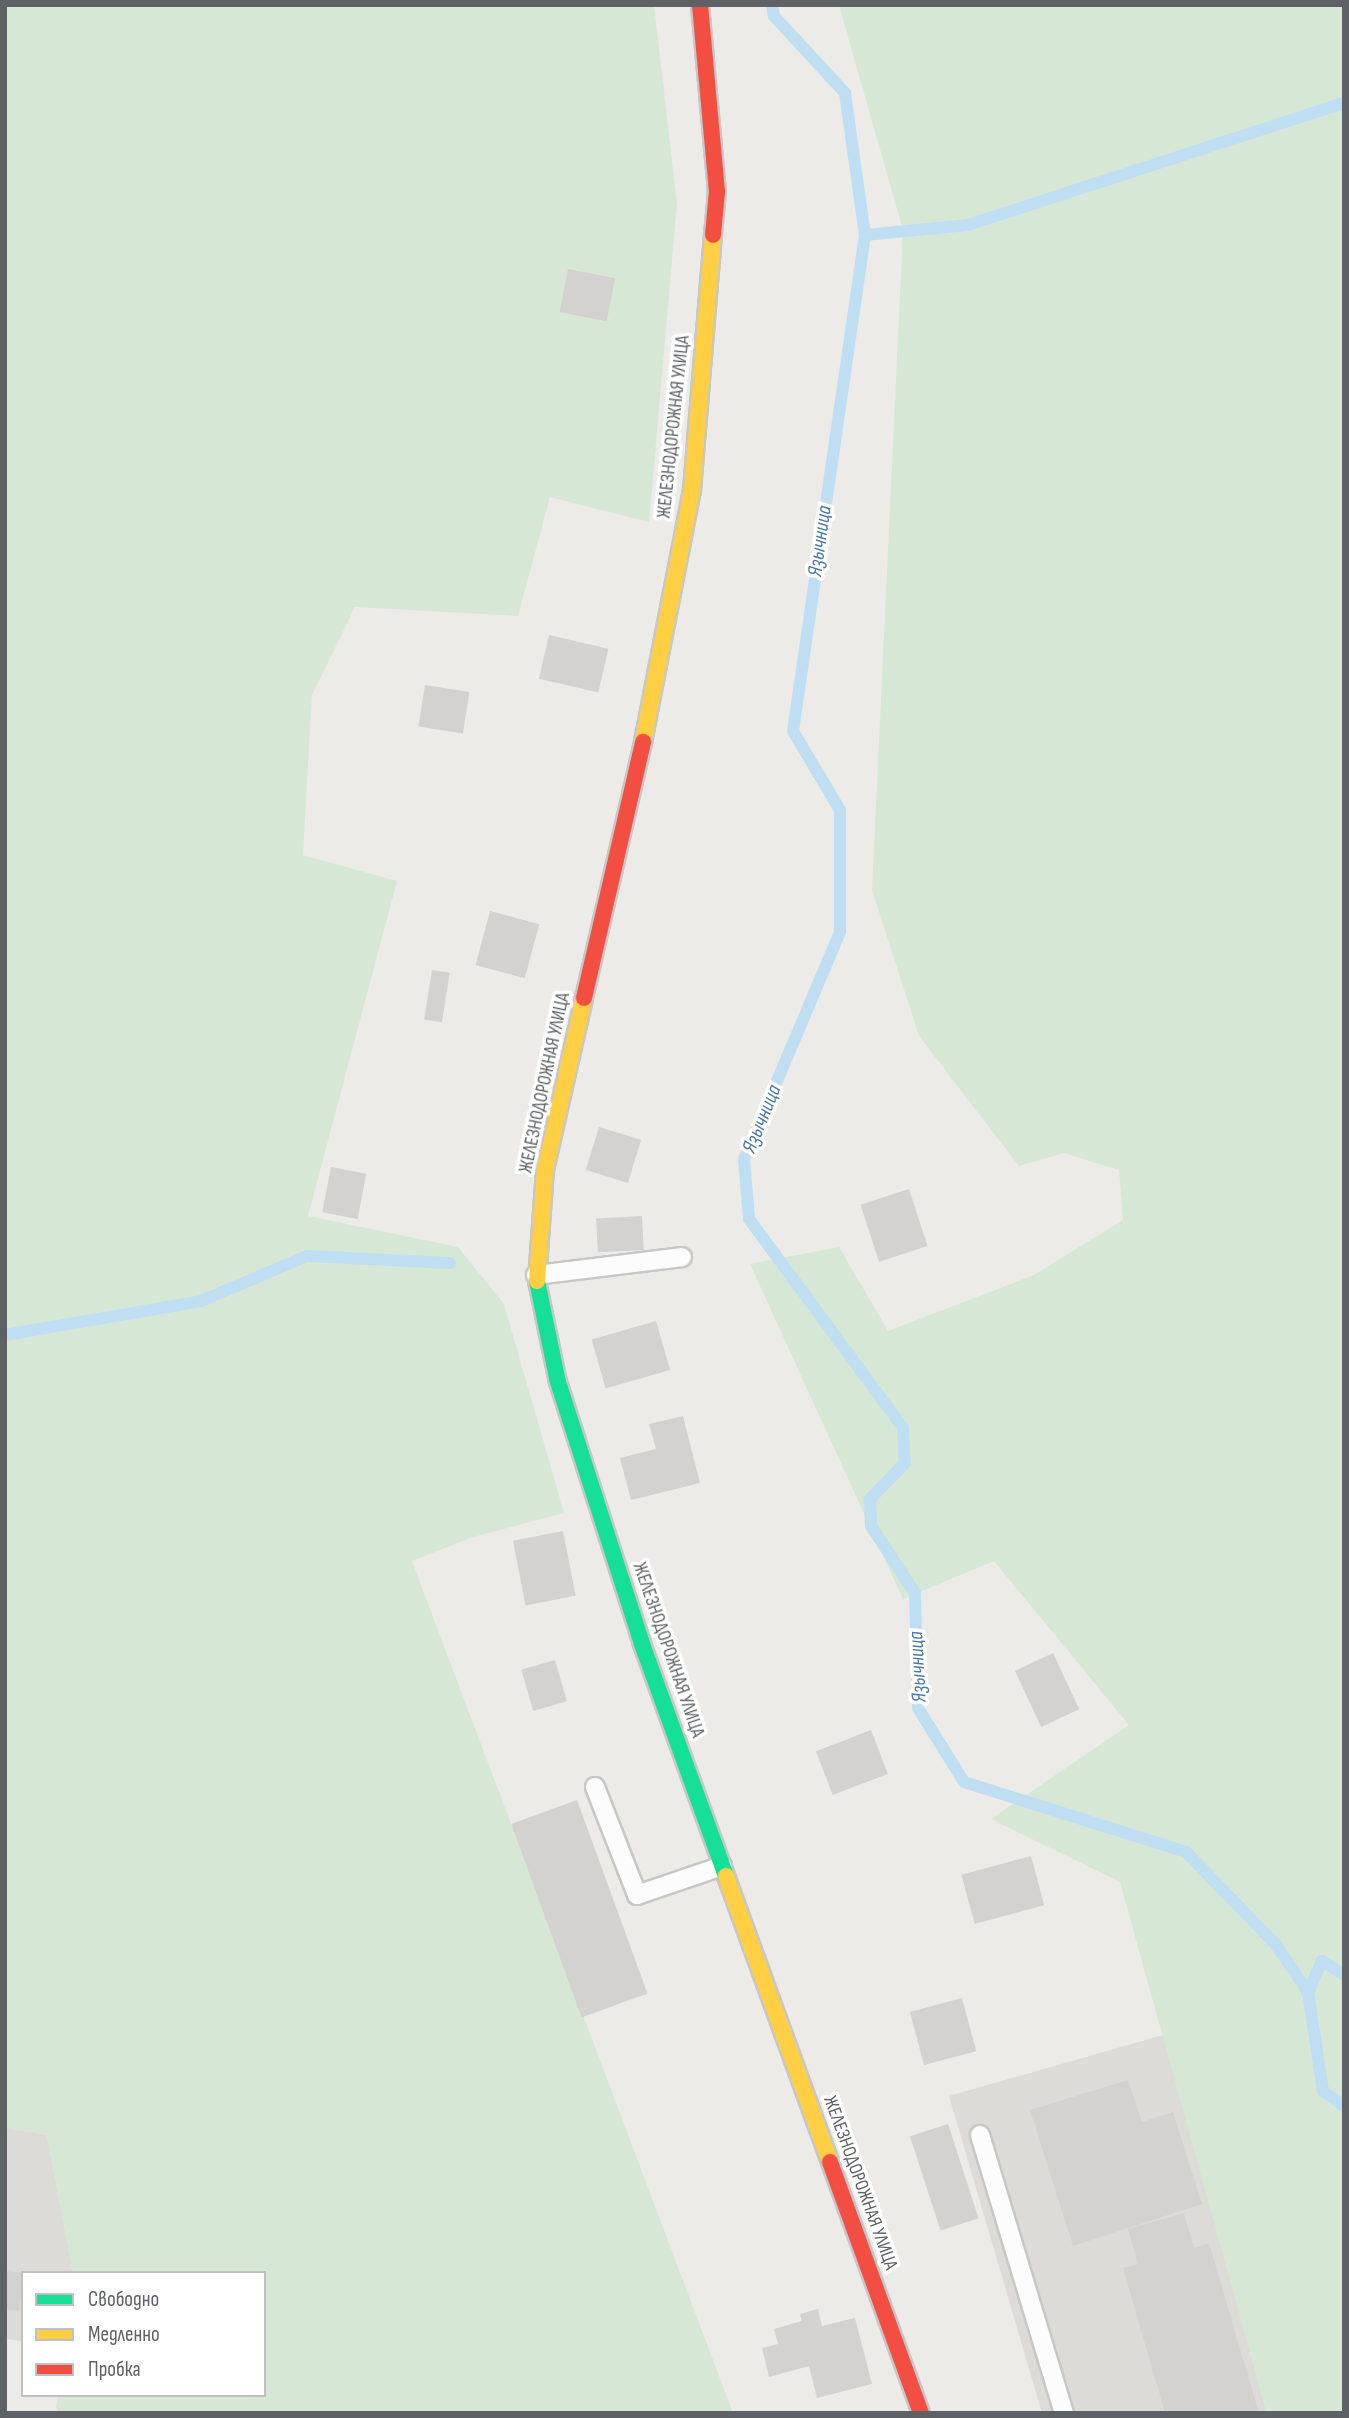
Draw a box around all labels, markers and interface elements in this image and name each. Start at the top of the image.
street label: ЖЕЛЕЗНОДОРОЖНАЯ УЛИЦА [653,335,695,519]
water label: Язычница [803,504,837,578]
street label: ЖЕЛЕЗНОДОРОЖНАЯ УЛИЦА [515,991,575,1175]
water label: Язычница [737,1081,787,1157]
street label: ЖЕЛЕЗНОДОРОЖНАЯ УЛИЦА [627,1560,709,1740]
water label: Язычница [904,1631,932,1703]
street label: ЖЕЛЕЗНОДОРОЖНАЯ УЛИЦА [818,2093,902,2273]
legend [21,2271,266,2397]
text: Свободно [88,2287,159,2312]
text: Медленно [88,2322,160,2347]
text: Пробка [88,2357,141,2382]

